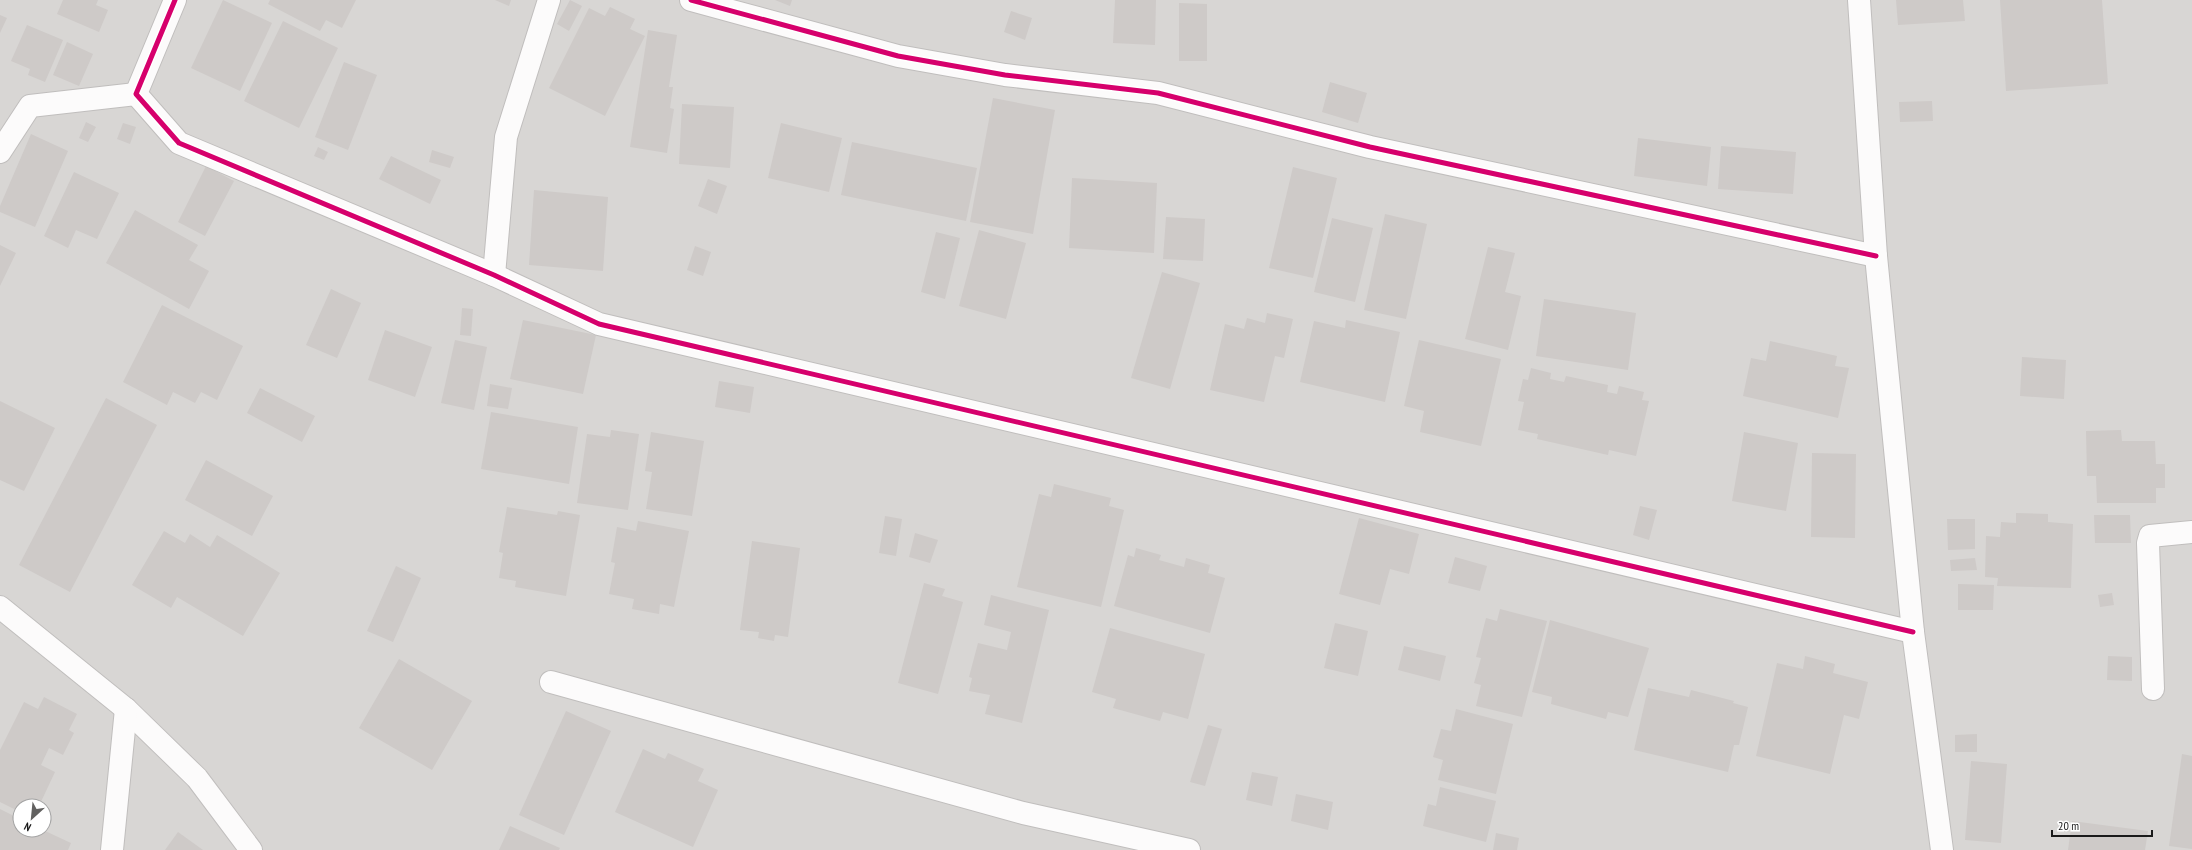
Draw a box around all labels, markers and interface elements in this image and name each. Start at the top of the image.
north arrow [12,798,52,838]
scale bar [2052,812,2152,838]
text: 20 m [2058,818,2079,833]
text: N [22,819,33,834]

